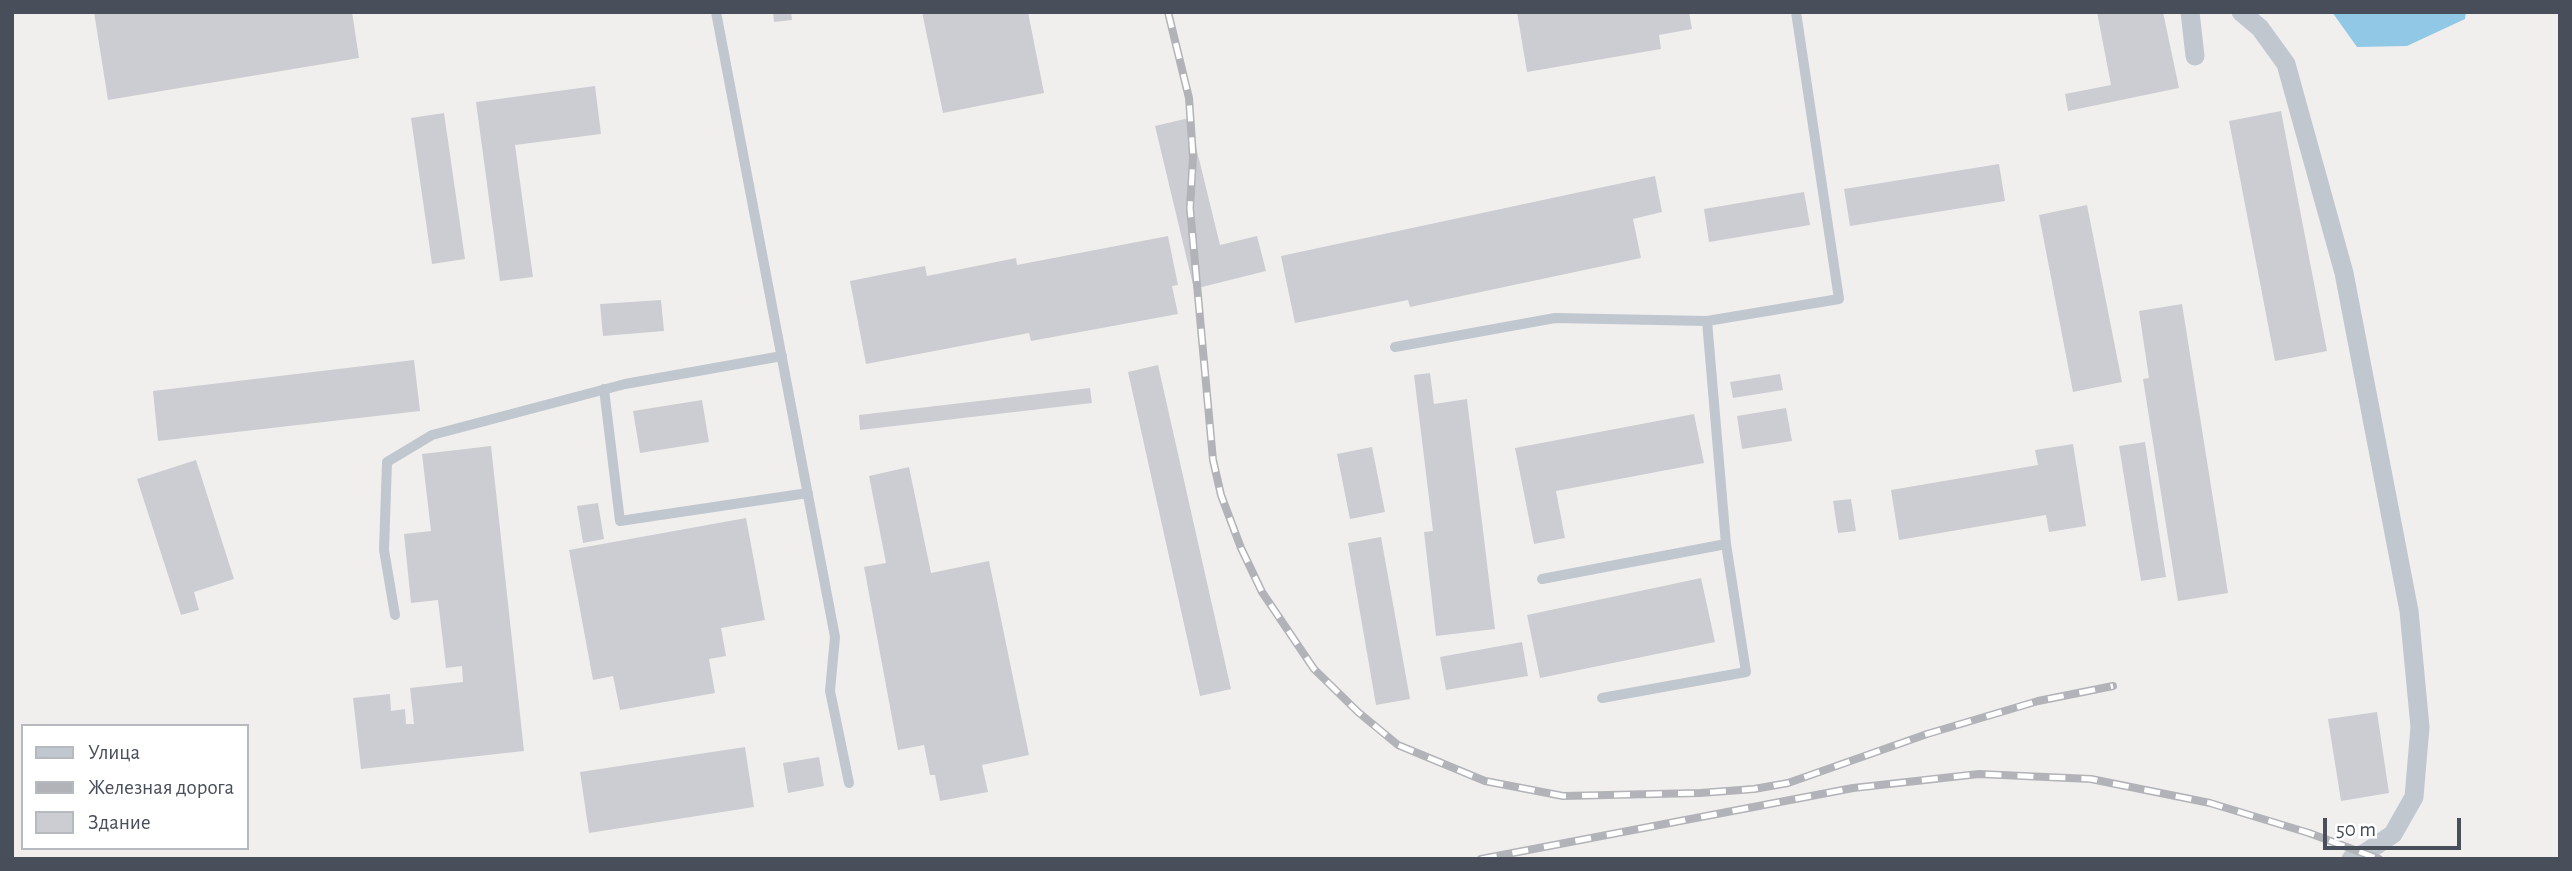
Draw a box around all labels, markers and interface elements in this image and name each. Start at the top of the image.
legend [21,724,248,850]
text: Улица [88,742,140,763]
text: Железная дорога [88,777,234,798]
scale bar [2327,804,2465,848]
text: Здание [88,812,151,833]
text: 50 m [2336,819,2376,840]

